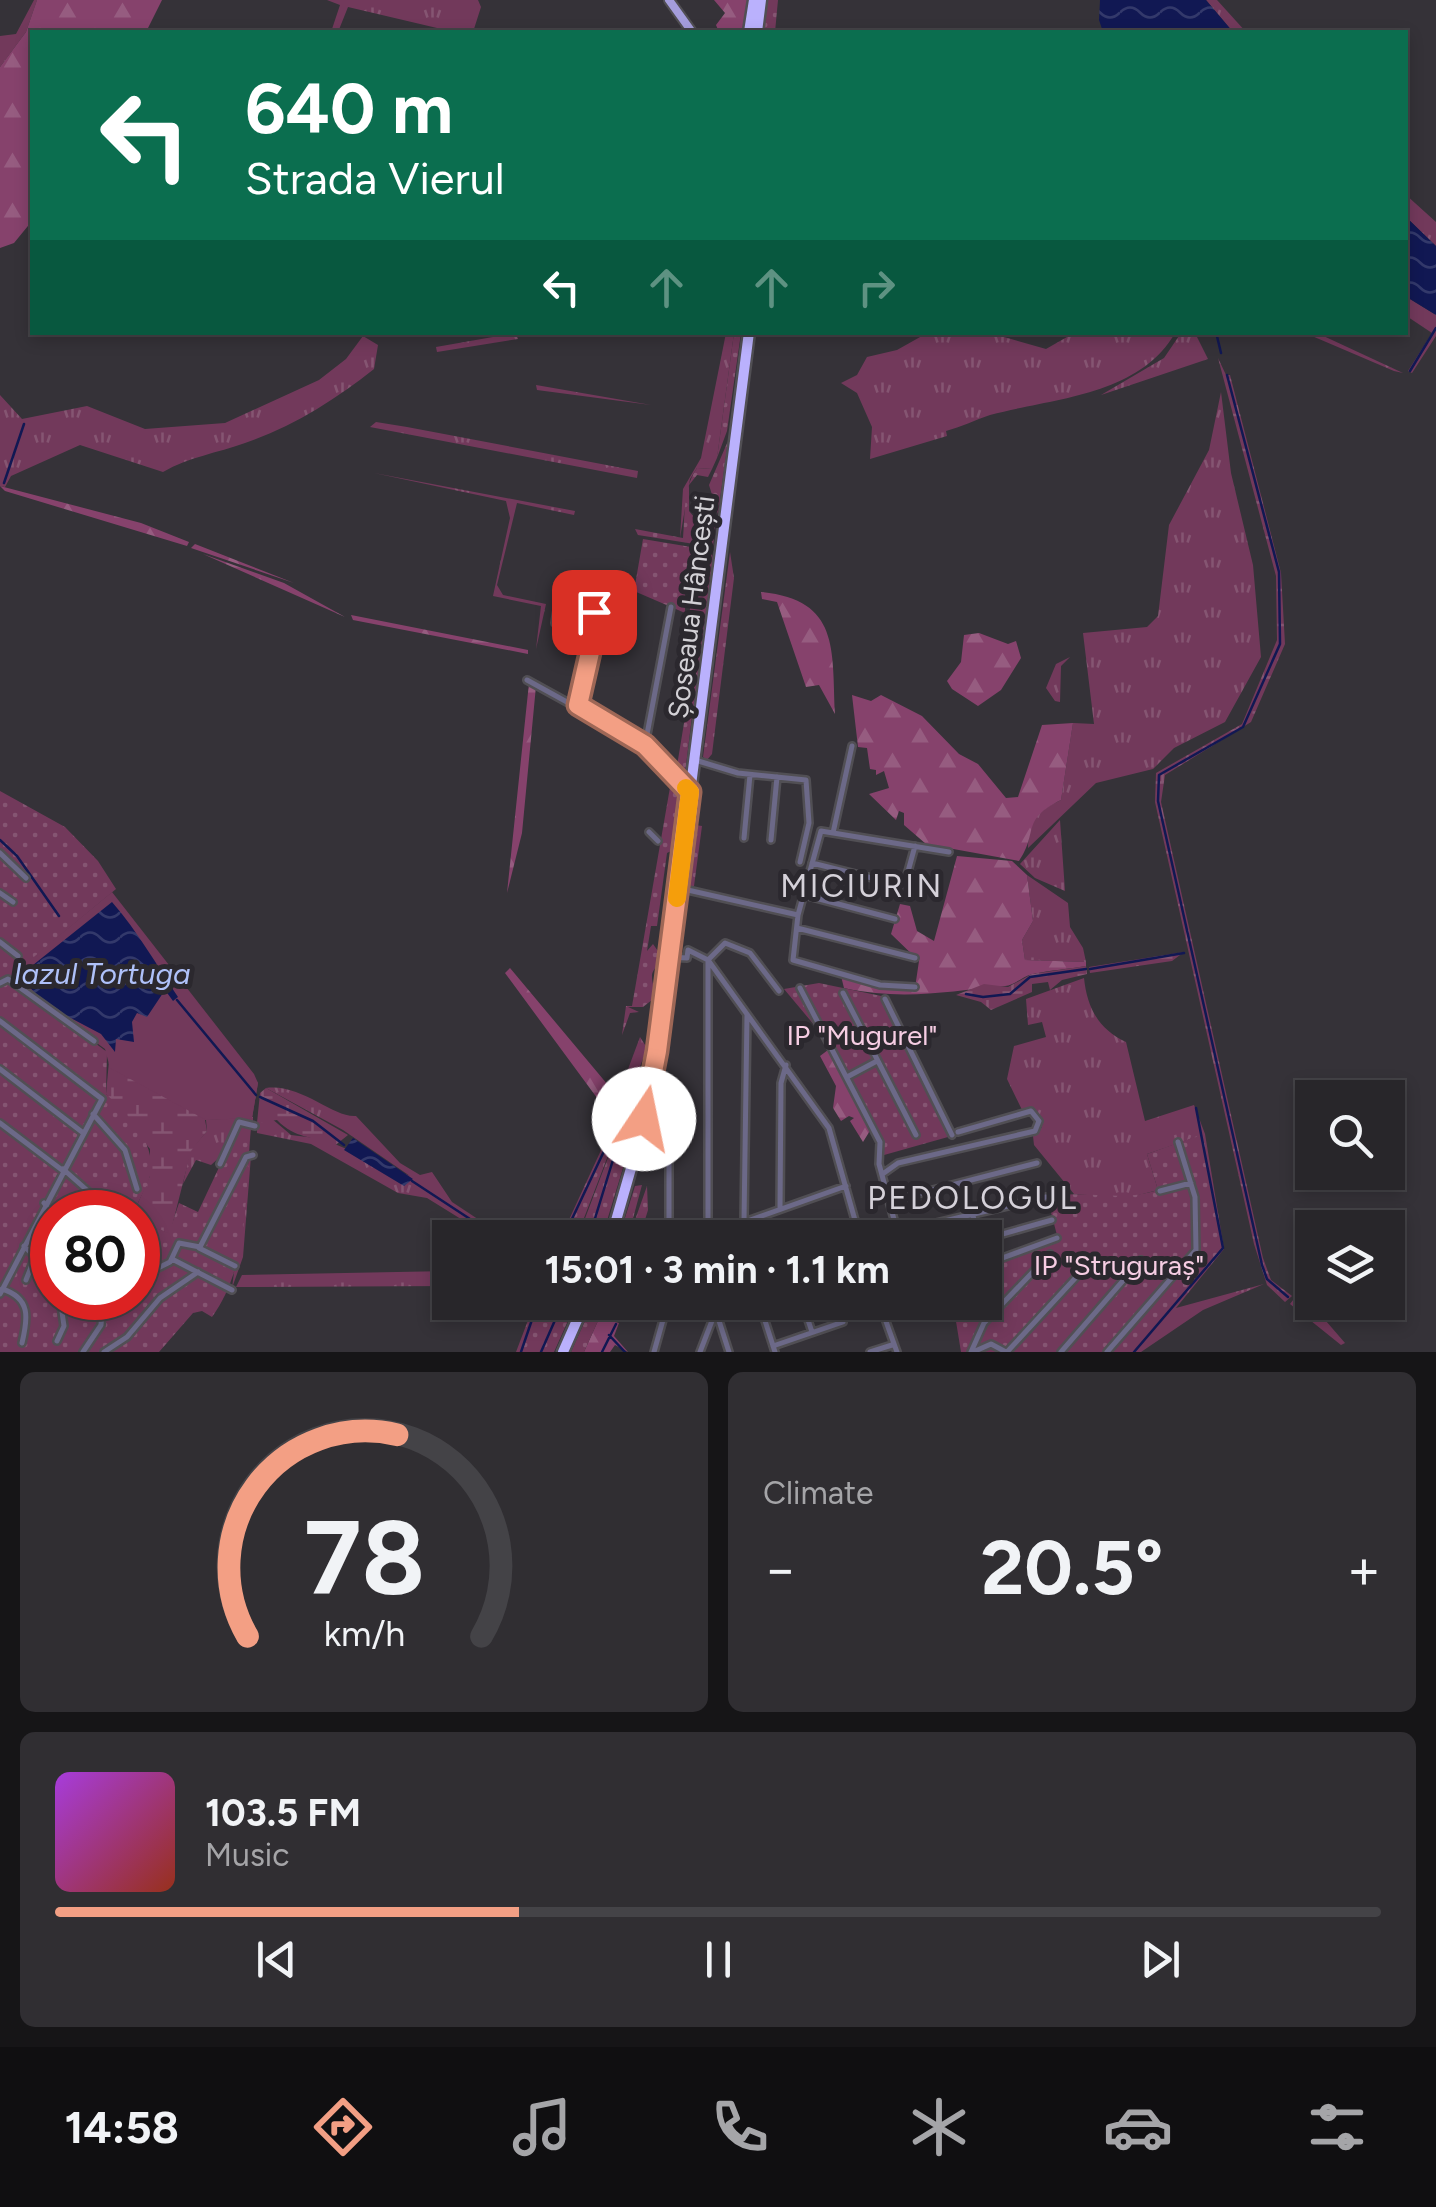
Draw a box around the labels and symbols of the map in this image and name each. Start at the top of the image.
street label: Șoseaua Hâncești [660,494,722,720]
pin [552,570,637,655]
district label: MICIURIN [780,867,944,905]
water label: Iazul Tortuga [13,955,191,992]
park label: IP "Mugurel" [787,1018,937,1052]
position arrow [592,1067,696,1171]
district label: PEDOLOGUL [867,1179,1079,1217]
speed limit sign: 80 [30,1190,160,1320]
park label: IP "Struguraș" [1034,1248,1204,1282]

